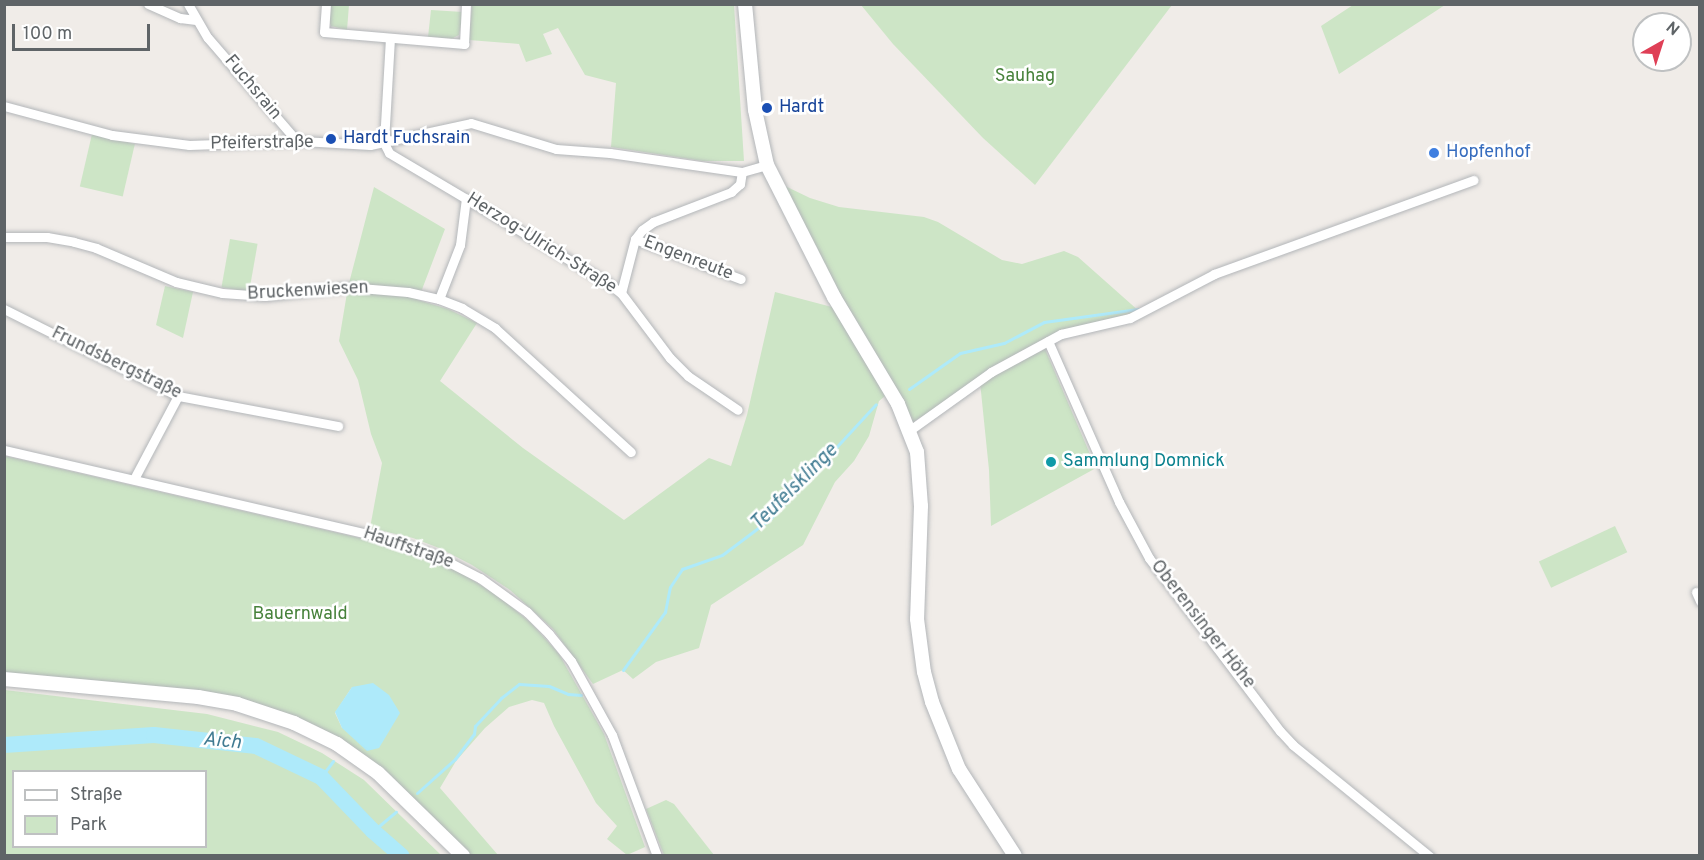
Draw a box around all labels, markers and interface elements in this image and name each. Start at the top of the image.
scale bar [15,12,153,50]
north arrow [1632,12,1692,72]
text: N [1661,18,1683,41]
text: 100 m [23,23,72,46]
street label: Fuchsrain [219,51,285,125]
park label: Sauhag [995,66,1055,88]
place label: Hardt [779,97,824,119]
marker: Hardt [760,101,774,115]
place label: Hardt Fuchsrain [343,128,470,150]
street label: Pfeiferstraße [210,132,314,156]
marker: Hardt Fuchsrain [324,132,338,146]
place label: Hopfenhof [1446,142,1530,164]
marker: Hopfenhof [1427,146,1441,160]
street label: Herzog-Ulrich-Straße [462,189,620,299]
street label: Engenreute [640,232,736,286]
street label: Bruckenwiesen [247,278,369,306]
street label: Frundsbergstraße [48,323,184,405]
water label: Teufelsklinge [746,439,844,537]
place label: Sammlung Domnick [1063,451,1225,473]
marker: Sammlung Domnick [1044,455,1058,469]
street label: Hauffstraße [360,524,456,574]
street label: Oberensinger Höhe [1145,556,1259,694]
park label: Bauernwald [252,604,348,626]
water label: Aich [202,728,242,756]
legend [12,770,207,848]
text: Straße [70,784,122,807]
text: Park [70,814,107,837]

